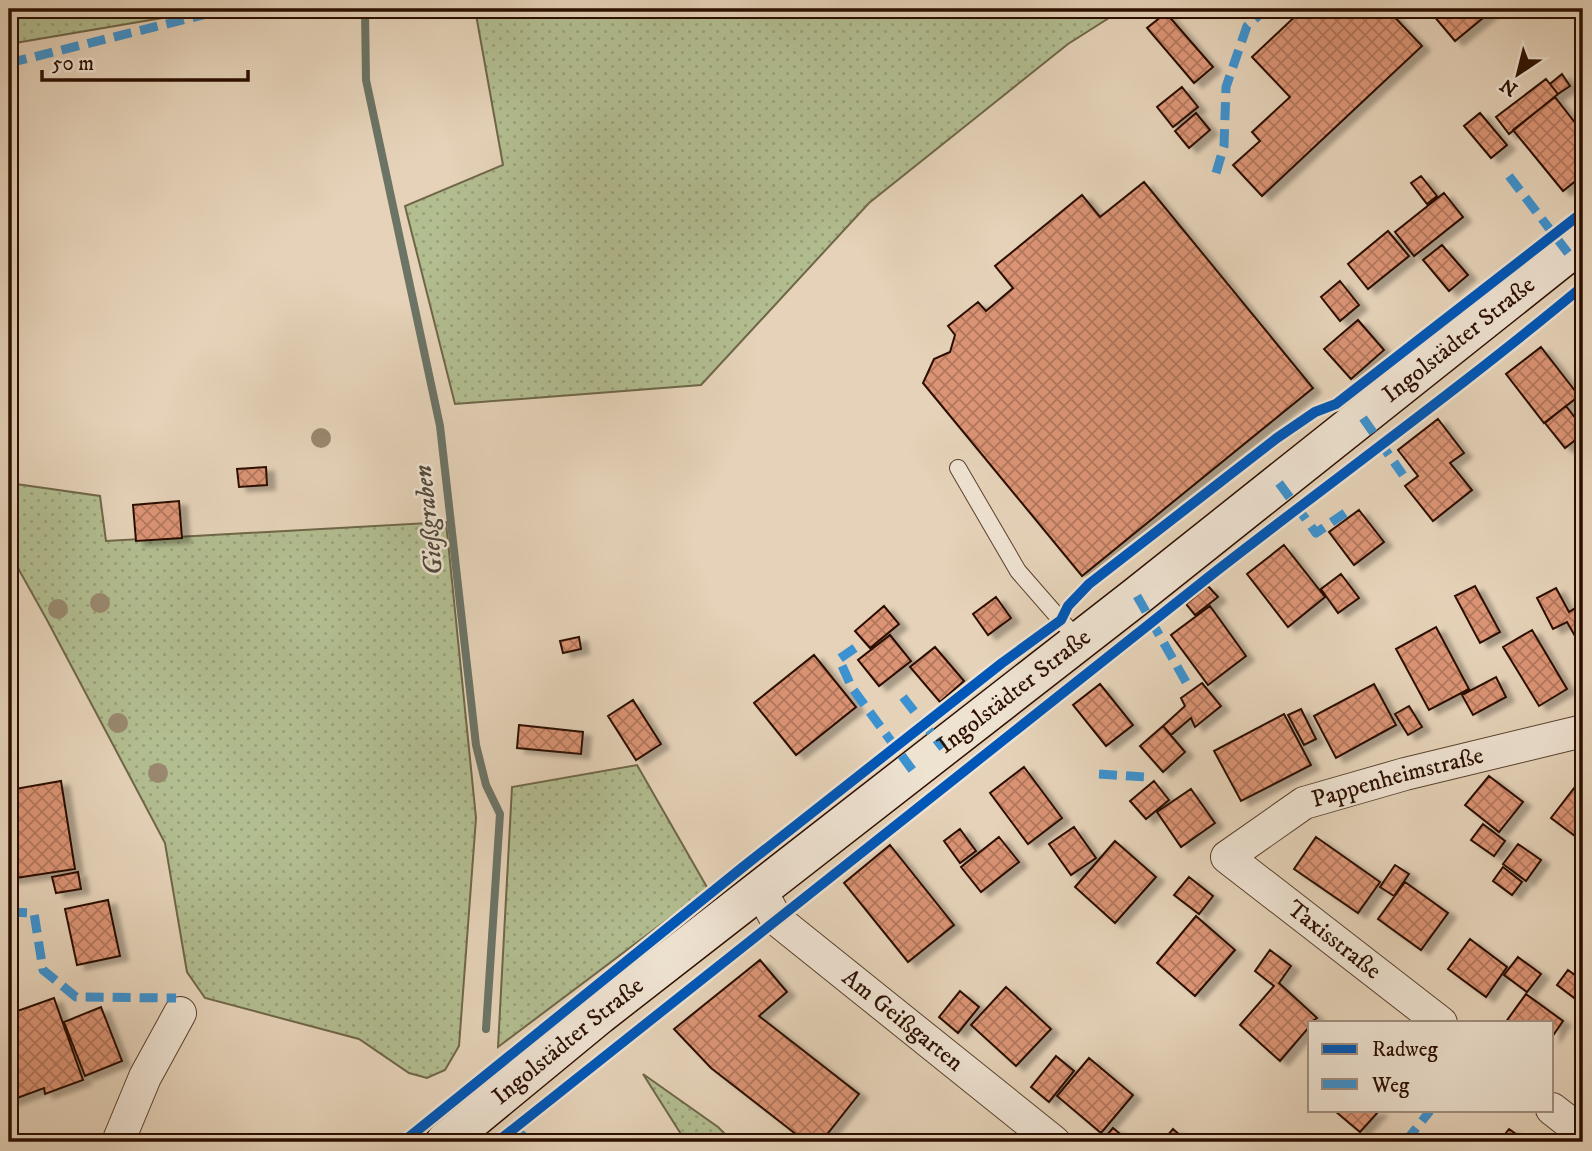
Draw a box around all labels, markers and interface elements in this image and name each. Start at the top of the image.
scale bar [42,38,248,82]
north arrow [1484,38,1554,108]
text: 50 m [52,51,94,77]
text: N [1496,73,1522,101]
street label: Ingolstädter Straße [1377,270,1541,410]
water label: Gießgraben [407,463,451,577]
street label: Ingolstädter Straße [932,622,1097,761]
street label: Pappenheimstraße [1308,741,1487,815]
street label: Taxisstraße [1281,894,1387,986]
street label: Am Geißgarten [836,963,970,1078]
street label: Ingolstädter Straße [486,971,650,1112]
legend [1308,1021,1554,1112]
text: Radweg [1372,1037,1438,1063]
text: Weg [1371,1073,1410,1099]

